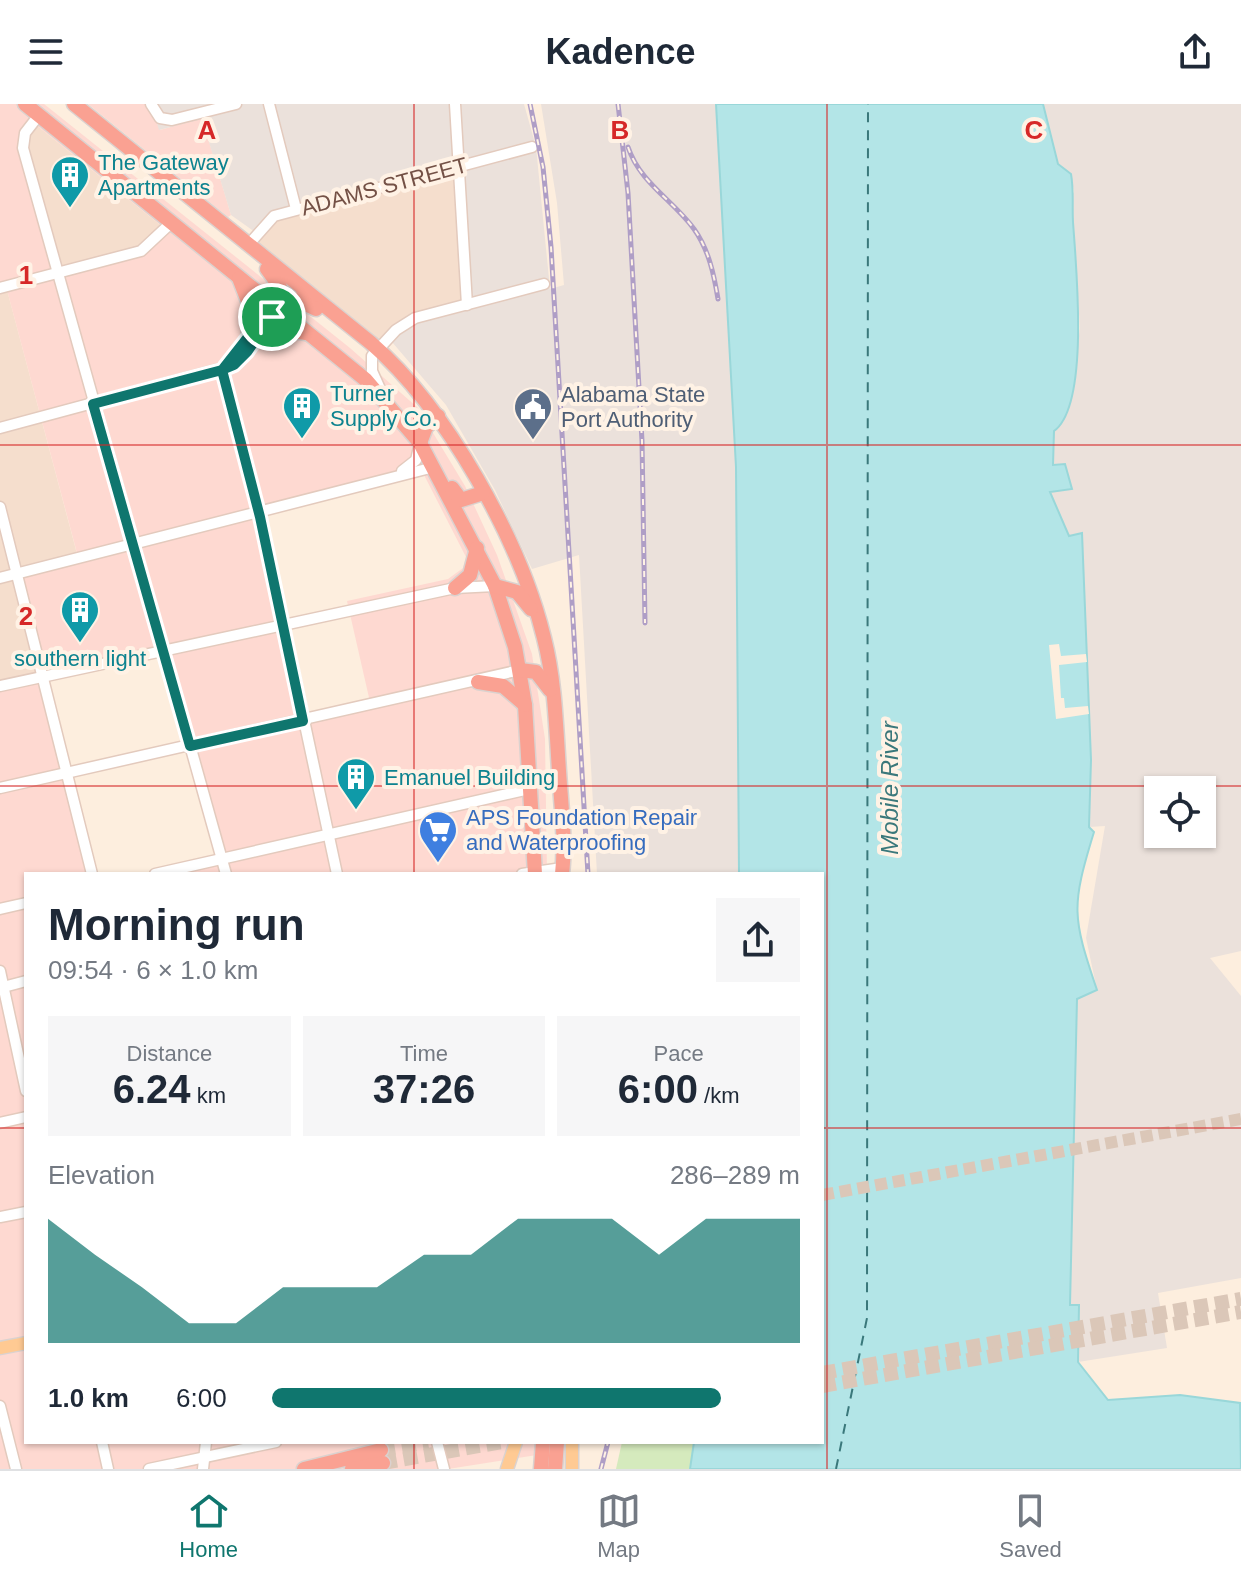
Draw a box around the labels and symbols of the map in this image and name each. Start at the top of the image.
text: A [198,115,217,145]
text: B [611,115,629,145]
text: C [1025,115,1044,145]
place label: The Gateway Apartments [98,150,229,200]
street label: ADAMS STREET [298,152,470,221]
building icon: The Gateway Apartments [49,154,91,209]
text: 1 [19,260,33,290]
pin [238,283,306,351]
place label: Turner Supply Co. [330,381,438,431]
place label: Alabama State Port Authority [561,382,705,432]
building icon: Turner Supply Co. [281,385,323,440]
public building icon: Alabama State Port Authority [512,386,554,441]
building icon: southern light [59,589,101,644]
text: 2 [19,601,33,631]
place label: southern light [14,646,146,671]
water label: Mobile River [876,720,903,855]
building icon: Emanuel Building [335,756,377,811]
place label: Emanuel Building [384,765,555,790]
place label: APS Foundation Repair and Waterproofing [466,805,697,855]
supermarket icon: APS Foundation Repair and Waterproofing [417,809,459,864]

